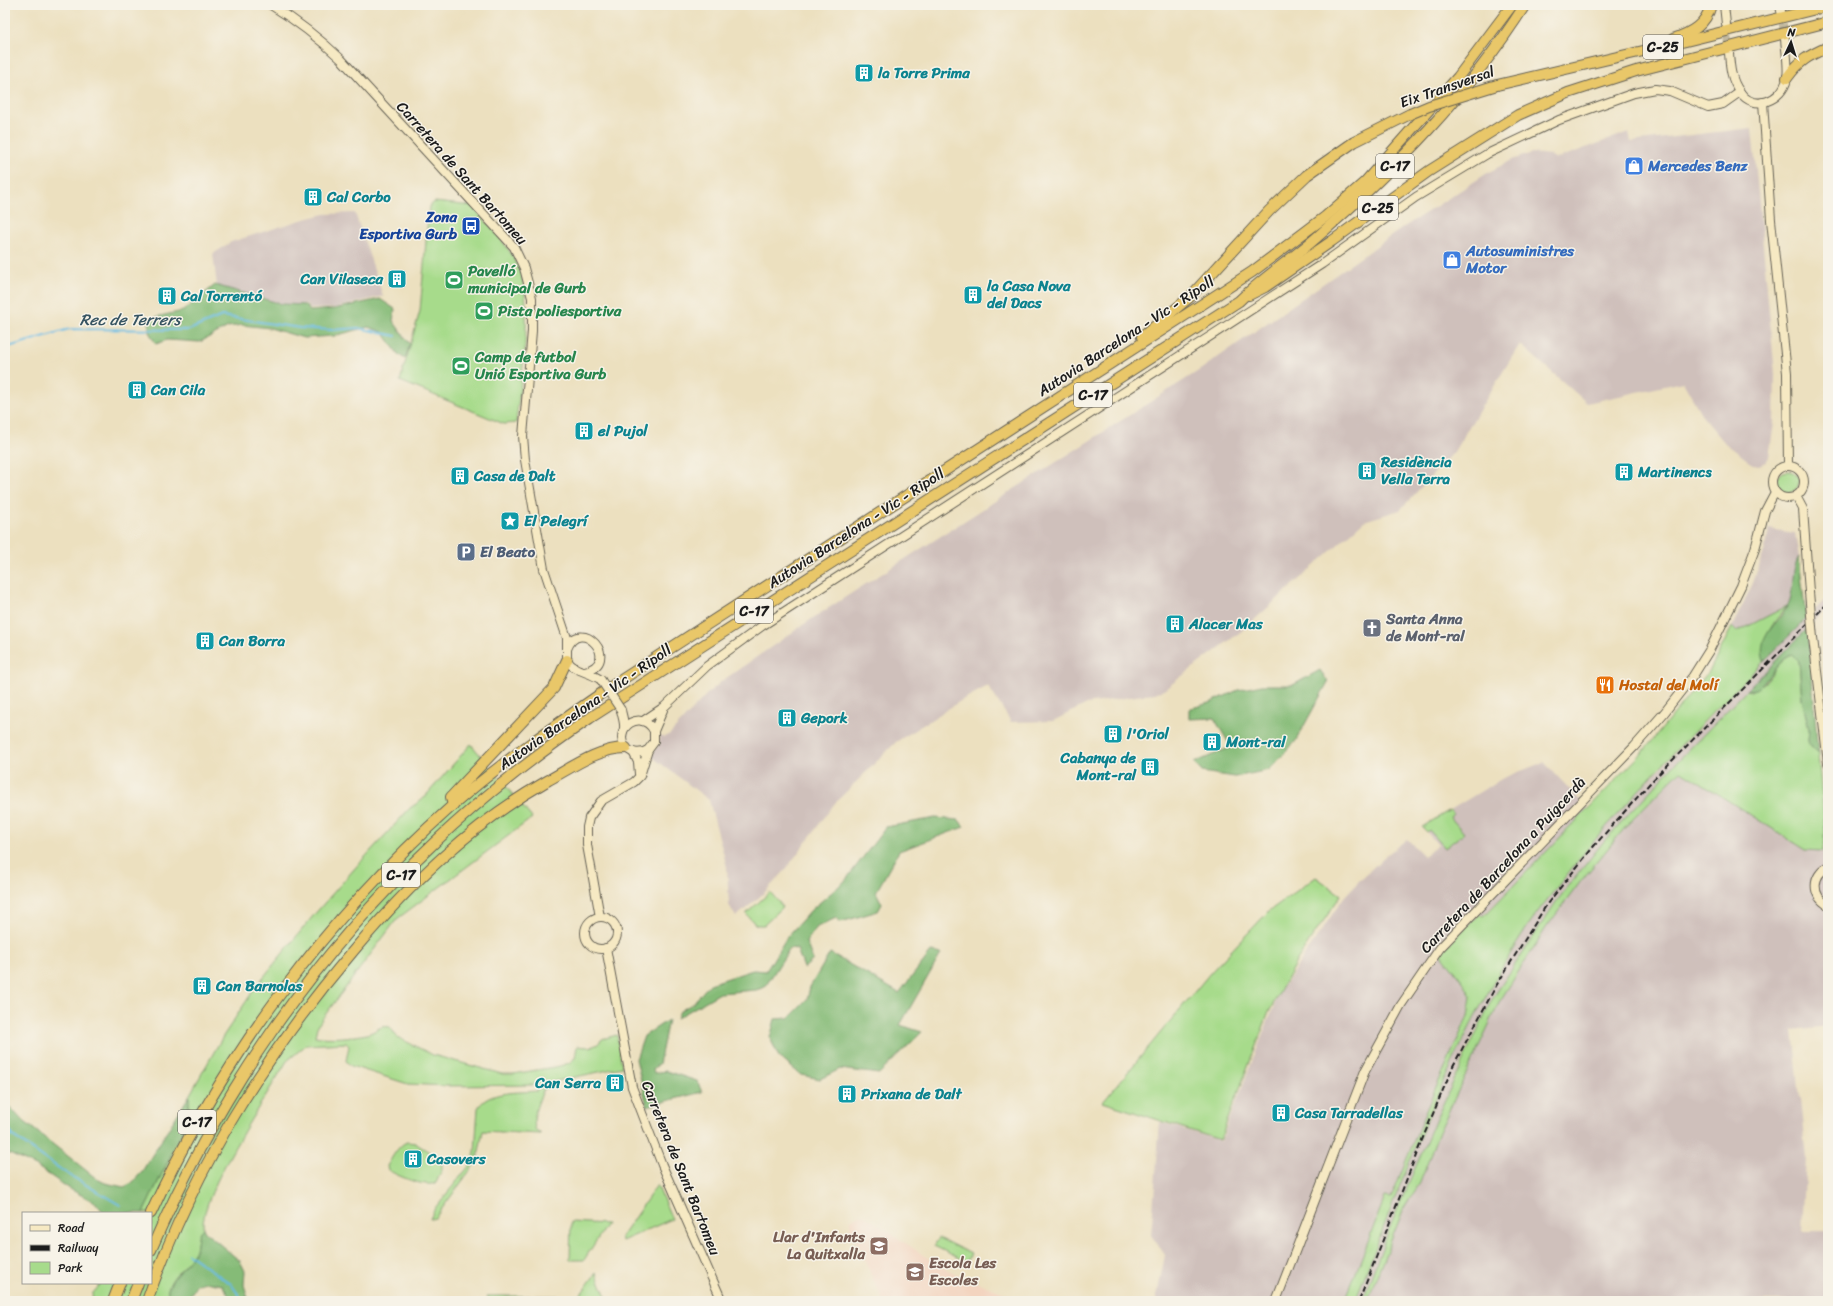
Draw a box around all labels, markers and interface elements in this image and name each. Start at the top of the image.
north arrow [1771,22,1811,62]
text: N [1786,23,1797,42]
road number: C-25 [1643,35,1683,59]
street label: Eix Transversal [1396,58,1499,115]
place label: la Torre Prima [877,60,970,86]
building icon: la Torre Prima [853,62,875,84]
street label: Carretera de Sant Bartomeu [390,95,534,251]
place label: Mercedes Benz [1647,153,1748,179]
road number: C-17 [1376,154,1414,178]
shop icon: Mercedes Benz [1623,155,1645,177]
place label: Cal Corbo [326,184,391,210]
building icon: Cal Corbo [302,186,324,208]
road number: C-25 [1358,196,1398,220]
place label: Zona Esportiva Gurb [359,204,458,247]
bus stop icon: Zona Esportiva Gurb [460,215,482,237]
place label: Autosuministres Motor [1465,238,1575,281]
shop icon: Autosuministres Motor [1441,249,1463,271]
place label: Pavelló municipal de Gurb [467,258,586,301]
place label: Can Vilaseca [299,266,383,292]
building icon: Can Vilaseca [386,268,408,290]
street label: Autovia Barcelona - Vic - Ripoll [1031,268,1220,404]
sports icon: Pavelló municipal de Gurb [443,269,465,291]
place label: la Casa Nova del Dacs [986,273,1071,316]
place label: Cal Torrentó [180,283,262,309]
building icon: la Casa Nova del Dacs [962,284,984,306]
building icon: Cal Torrentó [156,285,178,307]
place label: Pista poliesportiva [498,298,622,324]
sports icon: Pista poliesportiva [473,300,495,322]
water label: Rec de Terrers [80,305,183,334]
place label: Camp de futbol Unió Esportiva Gurb [474,344,606,387]
sports icon: Camp de futbol Unió Esportiva Gurb [450,355,472,377]
place label: Can Cila [150,377,206,403]
building icon: Can Cila [126,379,148,401]
road number: C-17 [1074,383,1112,407]
place label: el Pujol [597,418,648,444]
building icon: el Pujol [573,420,595,442]
place label: Residència Vella Terra [1380,449,1452,492]
place label: Martinencs [1637,459,1713,485]
street label: Autovia Barcelona - Vic - Ripoll [761,460,950,596]
building icon: Residència Vella Terra [1356,460,1378,482]
building icon: Martinencs [1613,461,1635,483]
place label: Casa de Dalt [473,463,556,489]
building icon: Casa de Dalt [449,465,471,487]
place label: El Pelegrí [524,508,589,534]
place icon: El Pelegrí [499,510,521,532]
place label: El Beato [480,539,536,565]
parking icon: El Beato [455,541,477,563]
road number: C-17 [735,599,773,623]
place label: Santa Anna de Mont-ral [1385,606,1465,649]
place label: Alacer Mas [1188,611,1264,637]
building icon: Alacer Mas [1164,613,1186,635]
church icon: Santa Anna de Mont-ral [1361,617,1383,639]
place label: Can Borra [218,628,285,654]
building icon: Can Borra [194,630,216,652]
street label: Autovia Barcelona - Vic - Ripoll [492,637,678,777]
place label: Hostal del Molí [1618,672,1720,698]
restaurant icon: Hostal del Molí [1594,674,1616,696]
place label: Gepork [800,705,848,731]
building icon: Gepork [776,707,798,729]
place label: l'Oriol [1126,721,1170,747]
building icon: l'Oriol [1102,723,1124,745]
place label: Mont-ral [1225,729,1286,755]
building icon: Mont-ral [1201,731,1223,753]
place label: Cabanya de Mont-ral [1060,745,1137,788]
building icon: Cabanya de Mont-ral [1139,756,1161,778]
street label: Carretera de Barcelona a Puigcerdà [1414,770,1593,959]
road number: C-17 [382,863,420,887]
place label: Can Barnolas [215,973,304,999]
building icon: Can Barnolas [191,975,213,997]
place label: Can Serra [534,1070,601,1096]
building icon: Can Serra [604,1072,626,1094]
street label: Carretera de Sant Bartomeu [634,1077,728,1259]
place label: Prixana de Dalt [861,1081,962,1107]
building icon: Prixana de Dalt [836,1083,858,1105]
place label: Casa Tarradellas [1294,1100,1404,1126]
building icon: Casa Tarradellas [1270,1102,1292,1124]
road number: C-17 [178,1110,216,1134]
place label: Casovers [426,1146,487,1172]
building icon: Casovers [402,1148,424,1170]
legend [22,1212,152,1284]
text: Road [58,1217,85,1239]
place label: Llar d'Infants La Quitxalla [773,1224,866,1267]
school or university icon: Llar d'Infants La Quitxalla [868,1235,890,1257]
text: Railway [58,1237,99,1259]
place label: Escola Les Escoles [929,1250,997,1293]
text: Park [58,1257,83,1279]
school or university icon: Escola Les Escoles [904,1261,926,1283]

